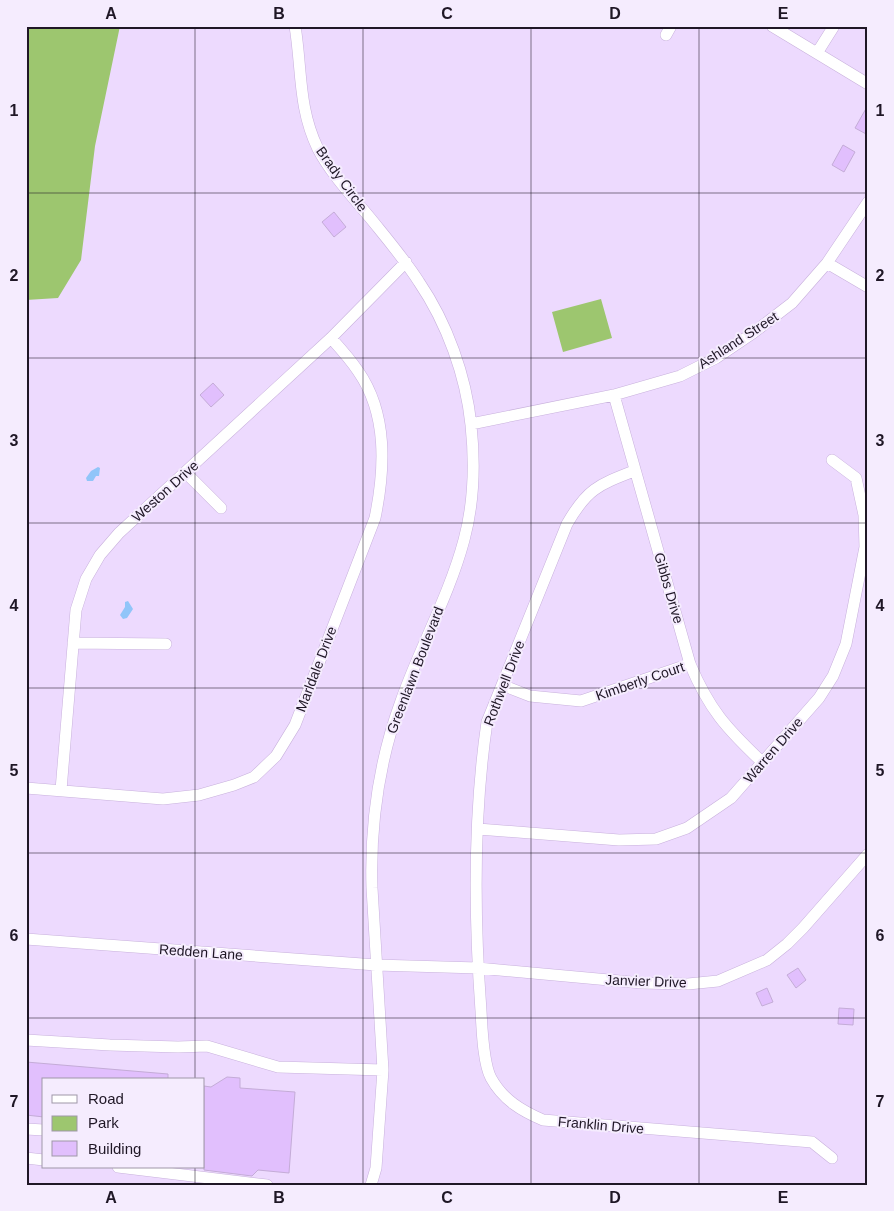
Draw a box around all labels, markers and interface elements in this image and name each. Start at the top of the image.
text: A [105,5,117,22]
text: B [273,5,285,22]
text: C [441,5,453,22]
text: D [609,5,621,22]
text: E [778,5,789,22]
text: 1 [10,102,19,119]
text: 1 [876,102,885,119]
street label: Brady Circle [313,143,371,215]
text: 2 [10,267,19,284]
text: 2 [876,267,885,284]
street label: Ashland Street [695,308,781,372]
text: 3 [10,432,19,449]
text: 3 [876,432,885,449]
street label: Weston Drive [129,457,202,525]
street label: Gibbs Drive [651,551,687,626]
text: 4 [10,597,19,614]
text: 4 [876,597,885,614]
street label: Greenlawn Boulevard [383,604,447,736]
street label: Marldale Drive [292,624,340,714]
street label: Rothwell Drive [480,638,528,728]
street label: Kimberly Court [594,658,686,704]
street label: Warren Drive [740,714,806,786]
text: 5 [10,762,19,779]
text: 5 [876,762,885,779]
text: 6 [10,927,19,944]
text: 6 [876,927,885,944]
street label: Redden Lane [159,941,244,963]
street label: Janvier Drive [605,972,687,990]
legend [42,1078,205,1168]
text: Road [88,1090,124,1107]
text: 7 [10,1093,19,1110]
text: 7 [876,1093,885,1110]
street label: Franklin Drive [557,1113,645,1137]
text: Park [88,1114,119,1131]
text: Building [88,1140,141,1157]
text: A [105,1189,117,1206]
text: B [273,1189,285,1206]
text: C [441,1189,453,1206]
text: D [609,1189,621,1206]
text: E [778,1189,789,1206]

